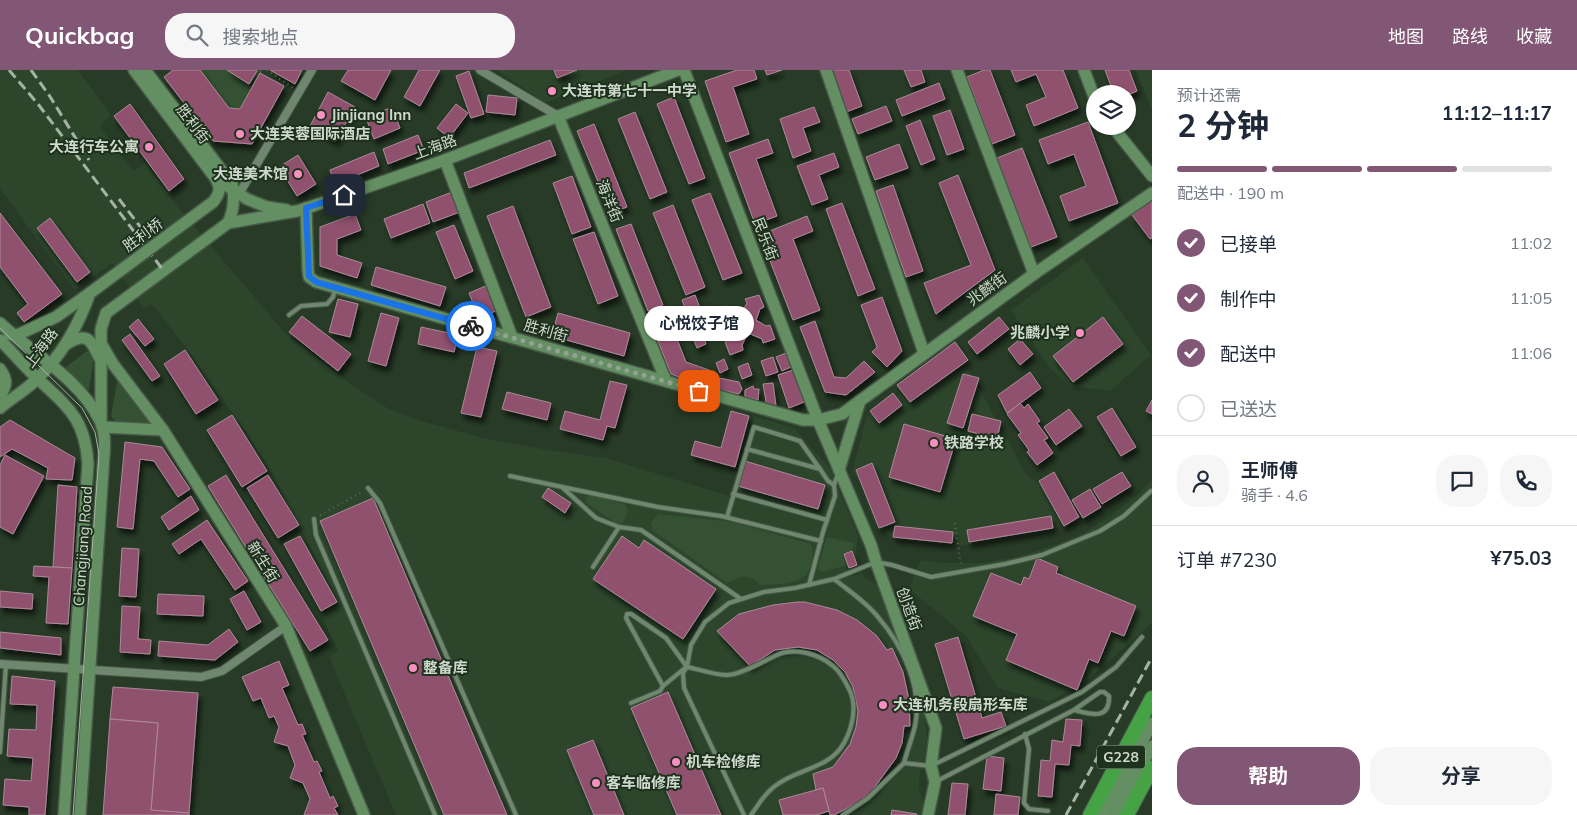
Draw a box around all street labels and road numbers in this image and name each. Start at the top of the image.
street label: 胜利街 [172,100,215,147]
street label: 上海路 [410,130,459,163]
street label: 海洋街 [592,176,627,225]
street label: 胜利桥 [119,214,166,256]
street label: 民乐街 [749,214,782,263]
street label: 兆麟街 [963,268,1010,310]
street label: 胜利街 [522,315,570,346]
street label: 上海路 [19,324,62,371]
street label: Changjiang Road [69,485,96,607]
street label: 新生街 [243,538,283,586]
street label: 创造街 [893,584,926,633]
road number: G228 [1097,746,1145,769]

